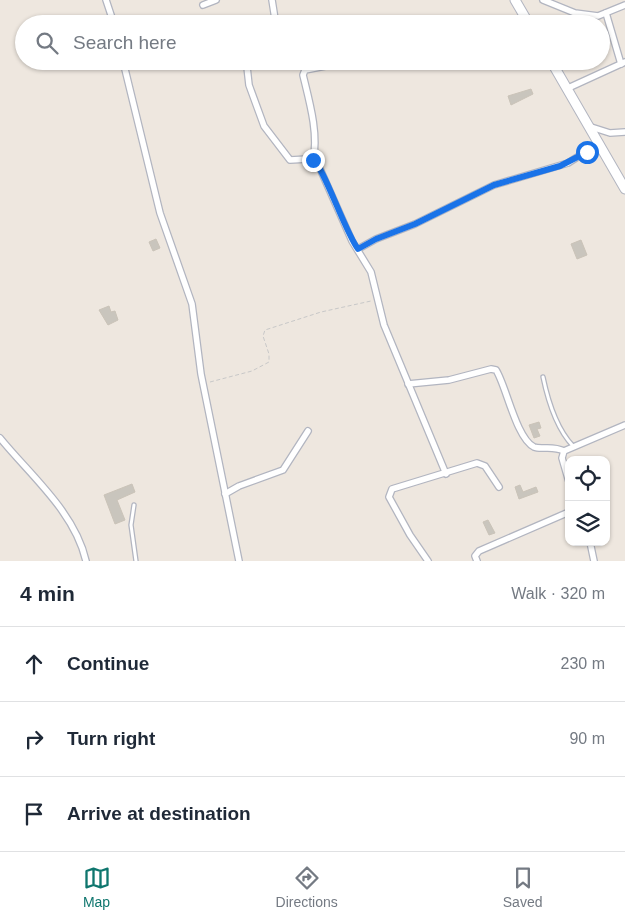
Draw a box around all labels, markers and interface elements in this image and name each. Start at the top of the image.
search box [15,15,610,70]
icon: search [33,29,61,57]
text: Search here [73,32,177,53]
route start [576,141,599,164]
route end [302,149,325,172]
map controls [565,456,610,546]
button: locate [565,456,610,501]
button: layers [565,501,610,546]
text: 4 min [20,582,75,605]
text: Walk · 320 m [511,585,605,602]
icon: ahead [20,650,48,678]
text: Continue [67,653,149,674]
text: 230 m [561,655,605,672]
icon: right [20,725,48,753]
text: Turn right [67,728,155,749]
text: 90 m [569,730,605,747]
icon: arrive [20,800,48,828]
text: Arrive at destination [67,803,251,824]
tab: Map [83,864,111,910]
tab: Directions [276,864,338,910]
tab: Saved [503,864,542,910]

